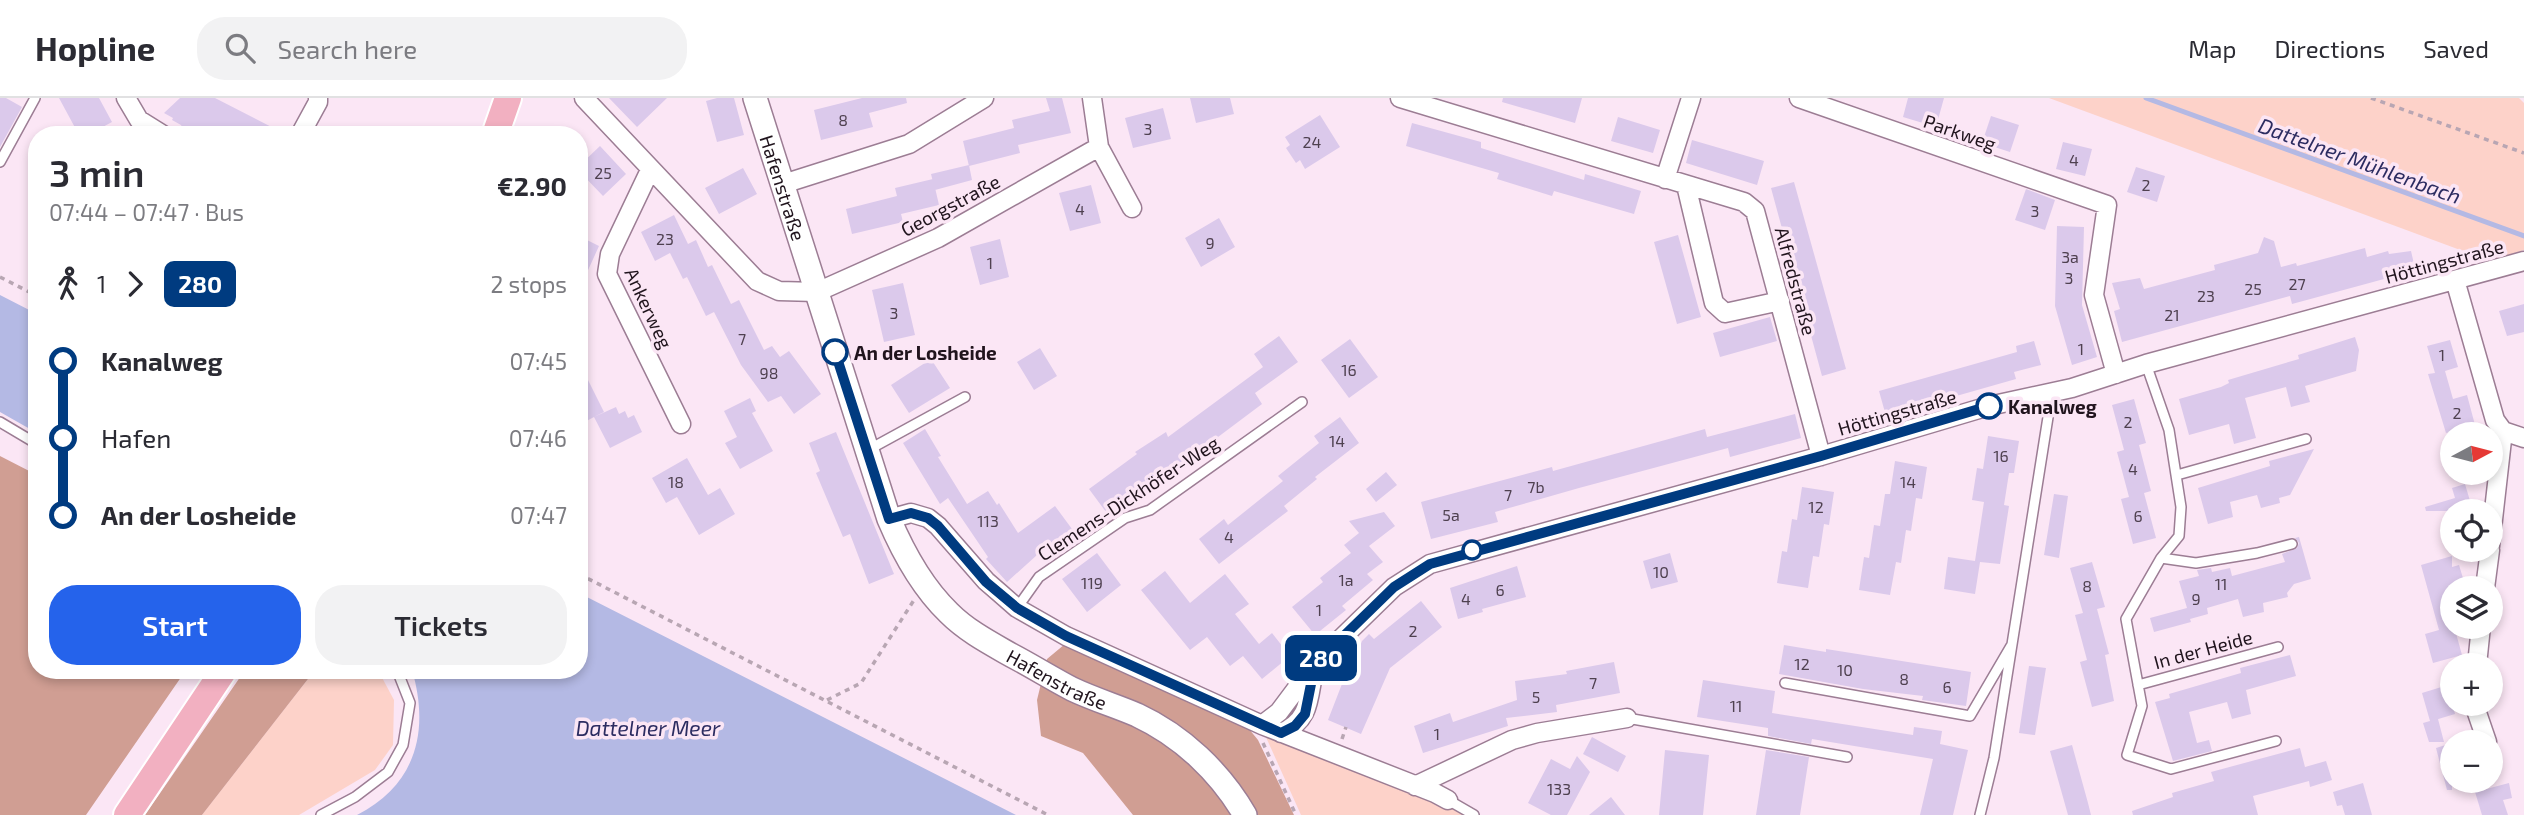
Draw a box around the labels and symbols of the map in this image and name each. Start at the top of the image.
street label: Parkweg [1921,109,2000,155]
house number: 8 [838,110,848,129]
water label: Dattelner Mühlenbach [2255,112,2465,208]
house number: 3 [1144,119,1152,138]
street label: Hafenstraße [756,132,811,243]
house number: 24 [1303,132,1322,151]
house number: 4 [2069,150,2079,169]
house number: 25 [594,163,612,182]
street label: Georgstraße [896,169,1004,241]
house number: 2 [2142,175,2151,194]
house number: 4 [1075,199,1085,218]
house number: 3 [2031,201,2039,220]
street label: Alfredstraße [1771,224,1821,338]
house number: 23 [656,229,674,248]
house number: 9 [1205,233,1215,252]
street label: Höttingstraße [2382,234,2506,288]
house number: 3a [2061,247,2079,266]
house number: 1 [987,253,993,272]
street label: Ankerweg [620,264,678,352]
house number: 3 [2065,268,2073,287]
house number: 27 [2288,274,2306,293]
house number: 25 [2244,279,2262,298]
house number: 23 [2197,286,2215,305]
house number: 3 [890,303,898,322]
house number: 21 [2164,305,2180,324]
house number: 7 [738,329,746,348]
marker: An der Losheide [822,339,848,365]
house number: 1 [2078,339,2084,358]
place label: An der Losheide [854,341,997,364]
house number: 1 [2439,345,2445,364]
house number: 16 [1341,360,1357,379]
house number: 98 [760,363,778,382]
street label: Höttingstraße [1835,384,1959,440]
marker: Kanalweg [1976,393,2002,419]
place label: Kanalweg [2008,395,2097,418]
house number: 2 [2453,403,2462,422]
house number: 2 [2124,412,2133,431]
north arrow [2440,422,2502,485]
street label: Clemens-Dickhöfer-Weg [1033,430,1223,565]
house number: 14 [1329,431,1345,450]
house number: 16 [1993,446,2009,465]
house number: 4 [2128,459,2138,478]
house number: 18 [668,472,684,491]
house number: 14 [1900,472,1916,491]
house number: 7b [1527,477,1545,496]
house number: 7 [1504,485,1512,504]
house number: 12 [1808,497,1824,516]
house number: 5a [1442,505,1460,524]
house number: 6 [2133,506,2143,525]
house number: 113 [977,511,999,530]
house number: 4 [1224,527,1234,546]
unlabelled marker [1462,540,1482,560]
house number: 10 [1653,562,1669,581]
house number: 1a [1338,570,1354,589]
house number: 119 [1081,573,1103,592]
house number: 11 [2215,574,2227,593]
house number: 8 [2082,576,2092,595]
house number: 6 [1495,580,1505,599]
house number: 4 [1461,589,1471,608]
house number: 9 [2191,589,2201,608]
house number: 1 [1316,600,1322,619]
house number: 2 [1409,621,1418,640]
street label: In der Heide [2151,625,2255,673]
line badge: 280 [1281,635,1361,681]
street label: Hafenstraße [1003,644,1110,714]
house number: 12 [1794,654,1810,673]
house number: 10 [1837,660,1853,679]
house number: 8 [1899,669,1909,688]
house number: 7 [1589,673,1597,692]
house number: 6 [1942,677,1952,696]
house number: 5 [1532,687,1540,706]
house number: 11 [1730,696,1742,715]
water label: Dattelner Meer [576,715,721,740]
house number: 1 [1434,724,1440,743]
house number: 133 [1547,779,1571,798]

